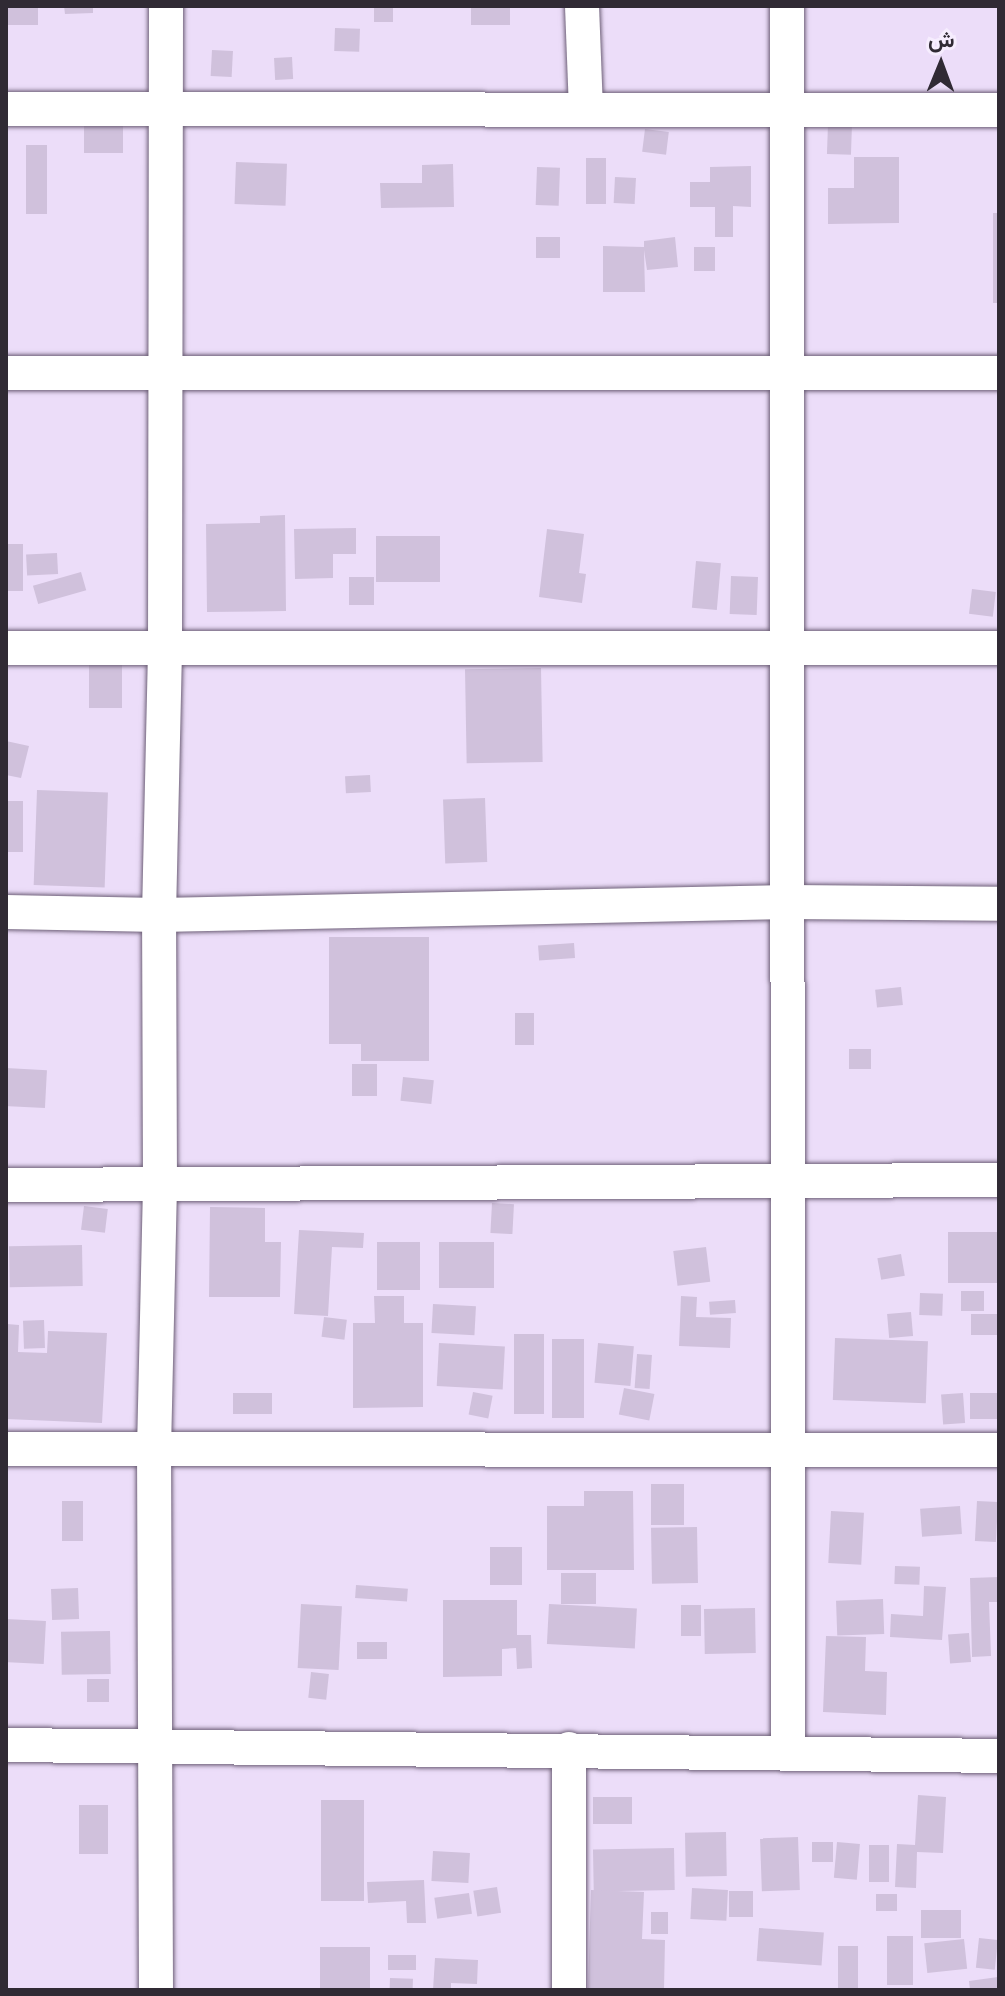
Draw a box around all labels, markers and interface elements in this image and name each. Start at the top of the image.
north arrow [901,24,981,104]
text: ش [928,24,955,56]

